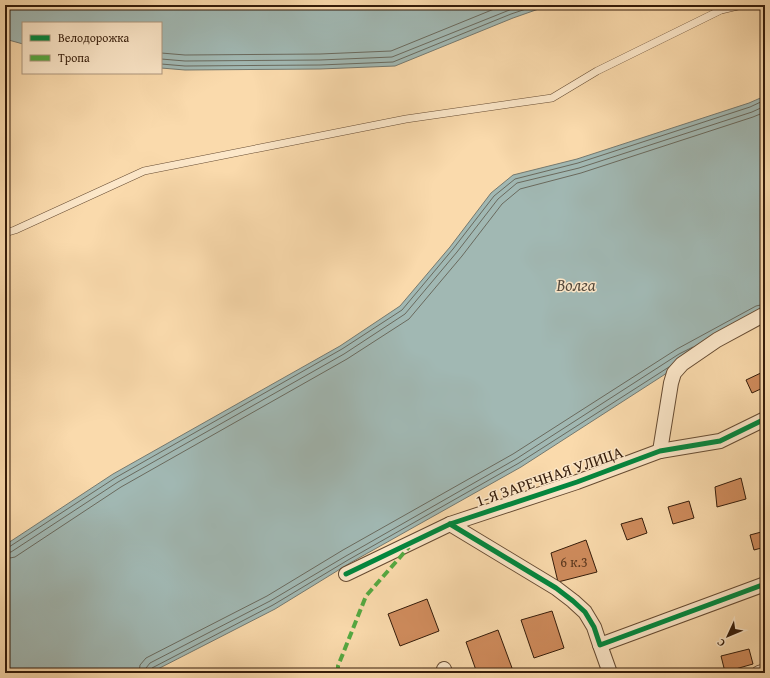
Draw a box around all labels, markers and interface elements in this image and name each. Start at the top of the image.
legend [22,22,162,74]
text: Велодорожка [58,29,129,46]
text: Тропа [58,49,90,66]
water label: Волга [556,272,596,297]
street label: 1-Я ЗАРЕЧНАЯ УЛИЦА [472,439,626,512]
house number: 6 к.3 [560,552,588,572]
north arrow [708,616,748,656]
text: С [713,635,729,651]

